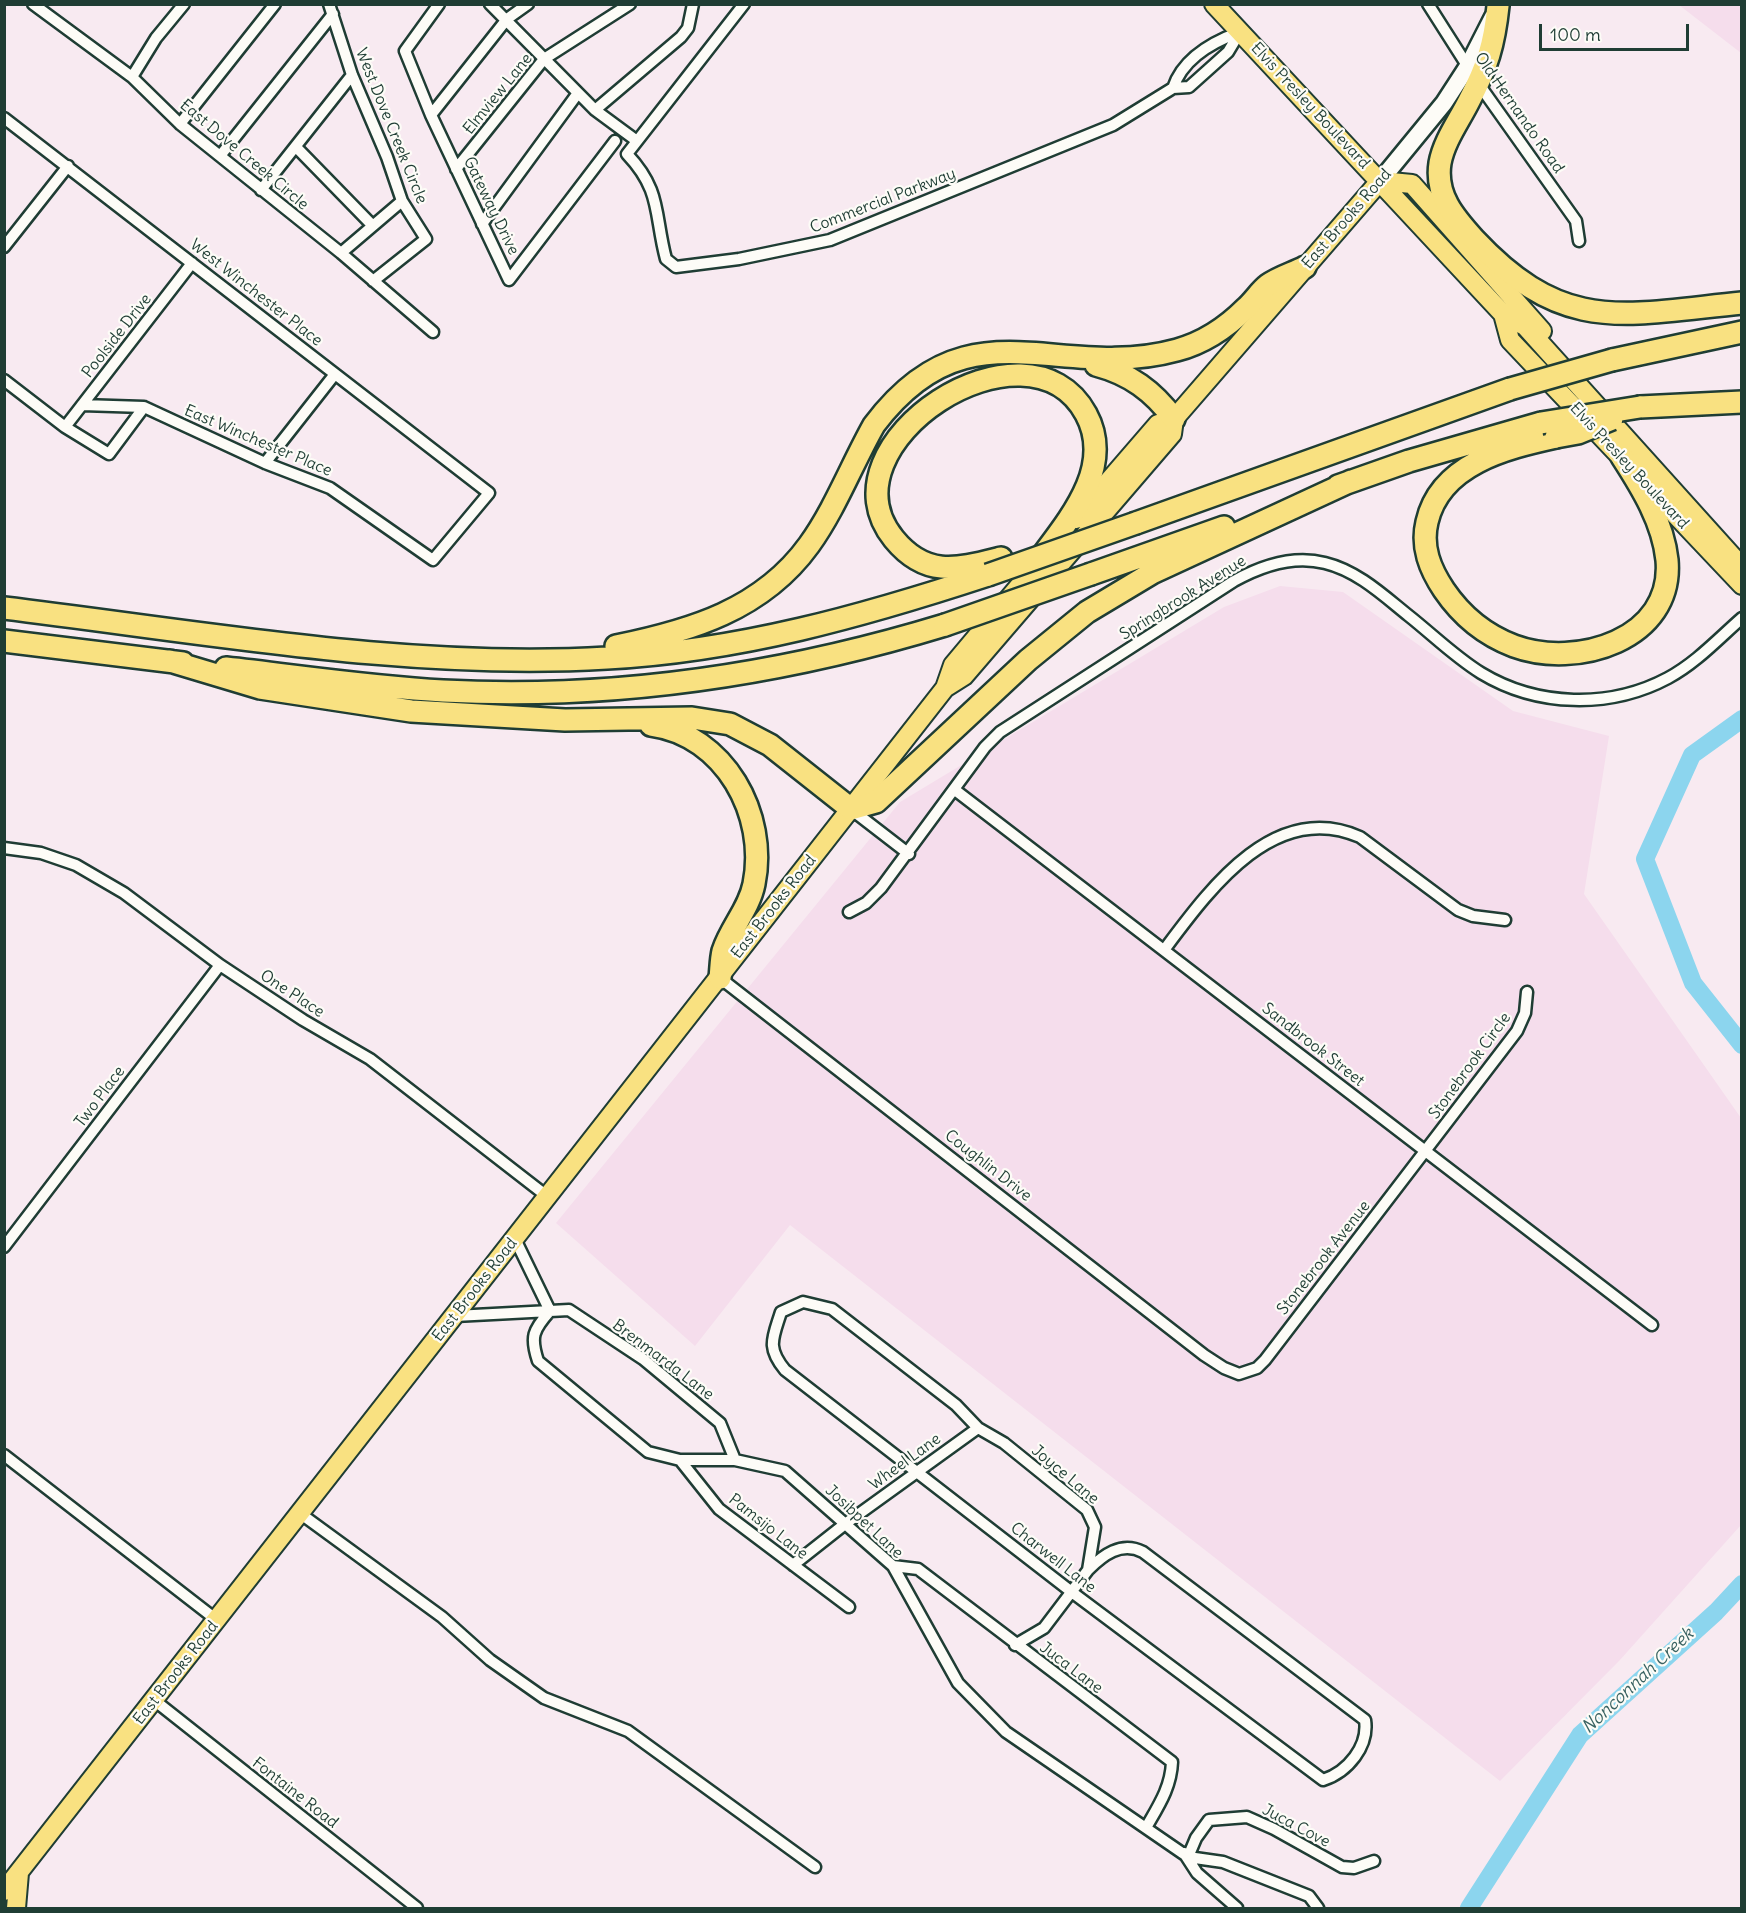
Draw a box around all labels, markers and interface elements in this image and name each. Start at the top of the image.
scale bar [1542,12,1692,50]
text: 100 m [1550,23,1601,46]
street label: Elvis Presley Boulevard [1246,39,1374,173]
street label: West Dove Creek Circle [351,45,431,207]
street label: Old Hernando Road [1470,49,1568,177]
street label: Elmview Lane [459,50,537,138]
street label: East Dove Creek Circle [176,96,312,214]
street label: Gateway Drive [459,154,523,258]
street label: Commercial Parkway [807,164,959,238]
street label: East Brooks Road [1298,165,1396,273]
street label: West Winchester Place [186,235,326,351]
street label: Poolside Drive [78,290,156,382]
street label: Elvis Presley Boulevard [1565,399,1693,533]
street label: East Winchester Place [181,401,335,481]
street label: Springbrook Avenue [1116,551,1250,645]
street label: East Brooks Road [728,851,820,963]
street label: One Place [256,966,328,1022]
street label: Sandbrook Street [1258,999,1368,1091]
street label: Stonebrook Circle [1425,1009,1515,1123]
street label: Two Place [71,1063,129,1131]
street label: Coughlin Drive [941,1126,1035,1206]
street label: Stonebrook Avenue [1273,1197,1375,1319]
street label: East Brooks Road [429,1234,521,1346]
street label: Brenmarda Lane [609,1316,717,1404]
street label: Wheel Lane [865,1430,945,1494]
street label: Joyce Lane [1027,1441,1103,1509]
street label: Josibpet Lane [821,1481,907,1563]
street label: Pamsijo Lane [725,1490,811,1564]
street label: Charwell Lane [1006,1519,1100,1597]
street label: East Brooks Road [130,1617,222,1729]
water label: Nonconnah Creek [1578,1624,1698,1738]
street label: Juca Lane [1036,1638,1106,1698]
street label: Fontaine Road [248,1753,342,1833]
street label: Juca Cove [1259,1800,1333,1852]

